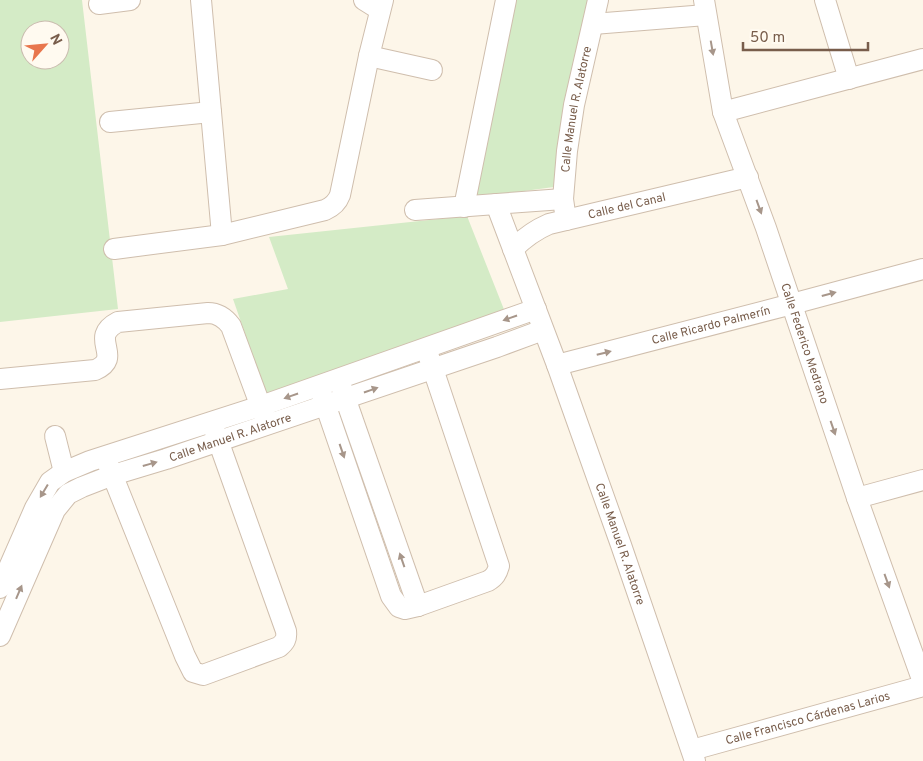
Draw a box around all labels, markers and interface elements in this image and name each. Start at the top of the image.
north arrow [20,20,70,70]
scale bar [743,20,868,52]
text: 50 m [750,29,785,48]
text: N [45,31,65,48]
one-way arrow [708,40,716,56]
street label: Calle Manuel R. Alatorre [558,45,596,173]
street label: Calle del Canal [587,190,667,224]
one-way arrow [755,200,763,215]
street label: Calle Federico Medrano [776,281,832,406]
one-way arrow [822,290,837,298]
street label: Calle Ricardo Palmerín [650,303,772,349]
one-way arrow [503,315,518,322]
one-way arrow [597,348,612,356]
one-way arrow [363,386,378,393]
one-way arrow [283,392,298,400]
street label: Calle Manuel R. Alatorre [167,410,294,466]
one-way arrow [830,420,837,435]
one-way arrow [338,444,346,459]
one-way arrow [143,459,158,467]
street label: Calle Manuel R. Alatorre [591,481,648,607]
one-way arrow [40,484,49,497]
one-way arrow [398,552,406,567]
one-way arrow [883,574,891,589]
one-way arrow [16,585,24,599]
street label: Calle Francisco Cárdenas Larios [724,689,892,749]

